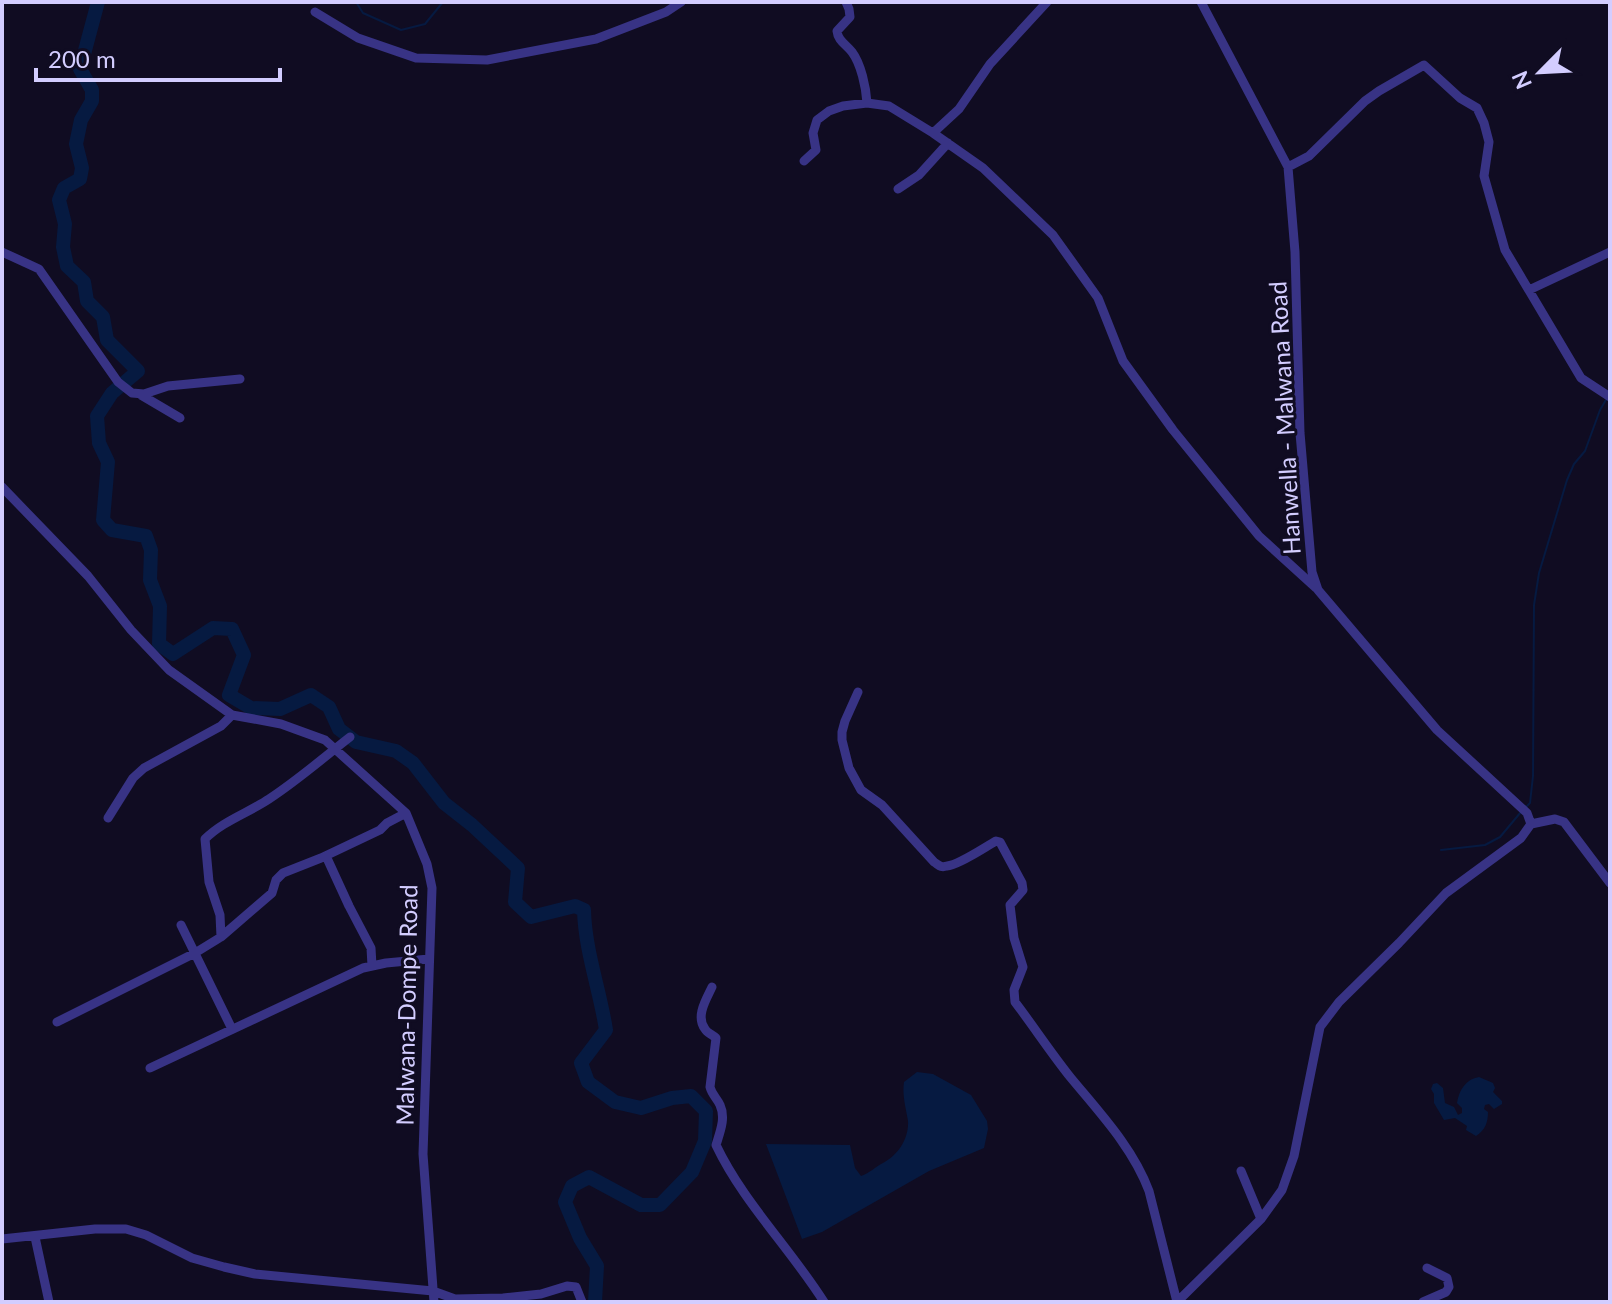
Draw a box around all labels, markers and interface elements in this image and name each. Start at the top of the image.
scale bar [36,32,280,82]
north arrow [1500,32,1580,112]
text: 200 m [48,44,116,73]
text: N [1505,67,1537,94]
street label: Hanwella - Malwana Road [1262,280,1306,556]
street label: Malwana-Dompe Road [389,884,423,1126]

